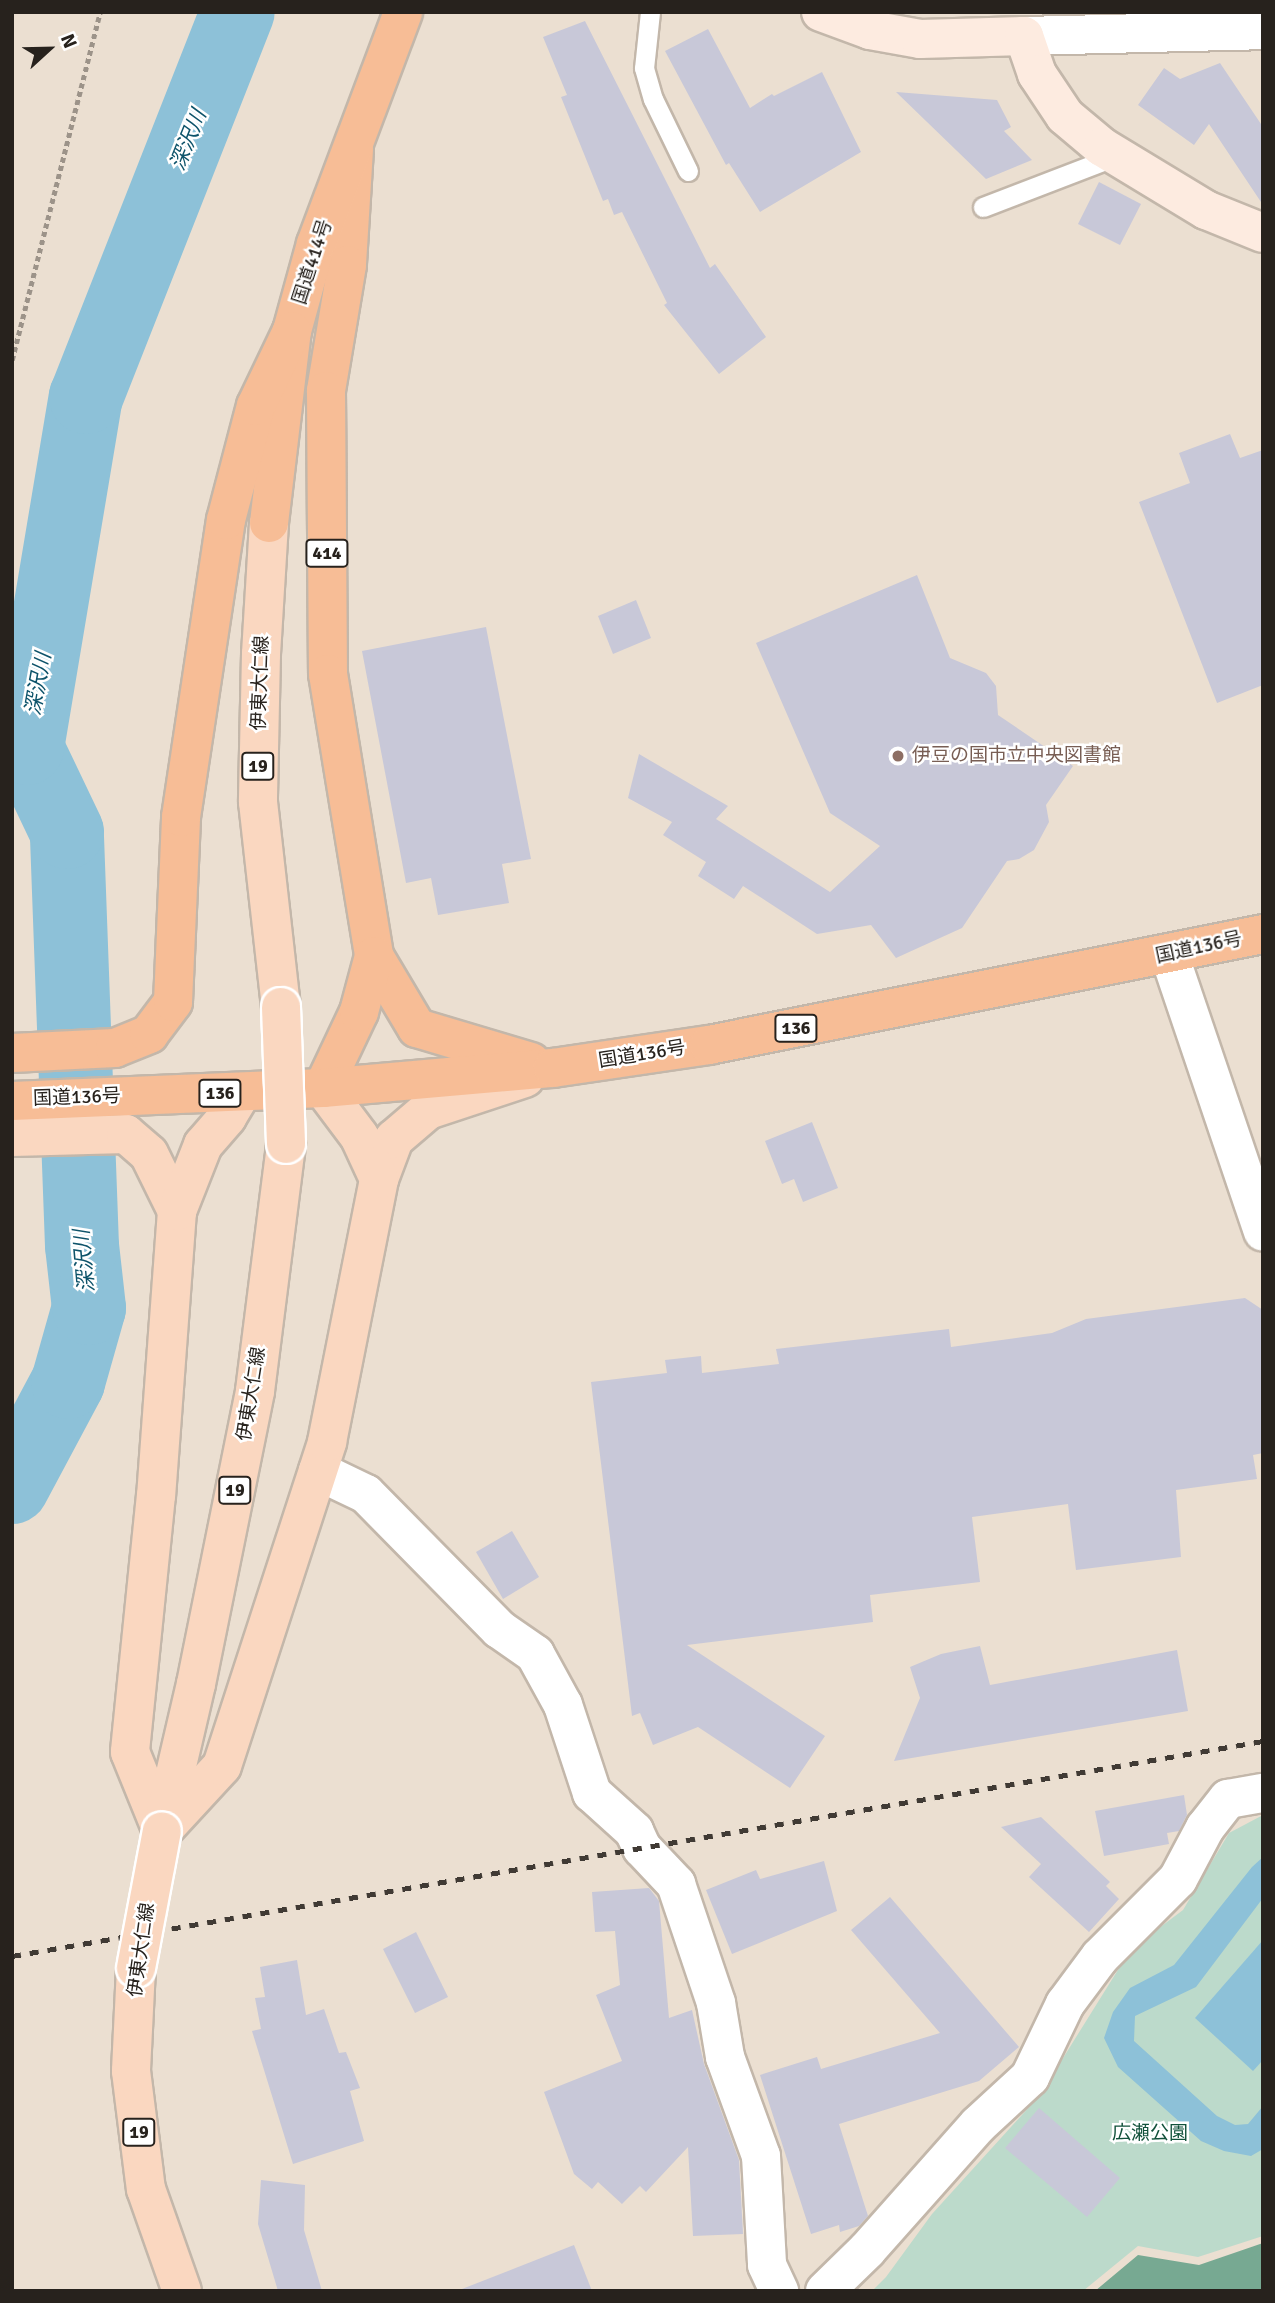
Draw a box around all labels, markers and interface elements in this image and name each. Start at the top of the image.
north arrow [14,14,84,84]
text: N [55,31,82,52]
water label: 深沢川 [165,106,211,174]
street label: 国道414号 [289,217,337,307]
road number: 414 [304,538,350,568]
street label: 伊東大仁線 [248,635,274,731]
water label: 深沢川 [20,651,56,717]
place label: 伊豆の国市立中央図書館 [912,745,1121,767]
marker: 伊豆の国市立中央図書館 [890,748,906,764]
road number: 19 [240,752,276,780]
street label: 国道136号 [1154,928,1244,968]
road number: 136 [773,1014,819,1042]
street label: 国道136号 [597,1037,687,1073]
road number: 136 [197,1078,243,1108]
street label: 国道136号 [33,1085,121,1111]
water label: 深沢川 [69,1229,99,1293]
street label: 伊東大仁線 [233,1345,271,1443]
road number: 19 [218,1476,252,1504]
street label: 伊東大仁線 [124,1901,160,1999]
road number: 19 [122,2118,156,2146]
park label: 広瀬公園 [1112,2123,1188,2145]

